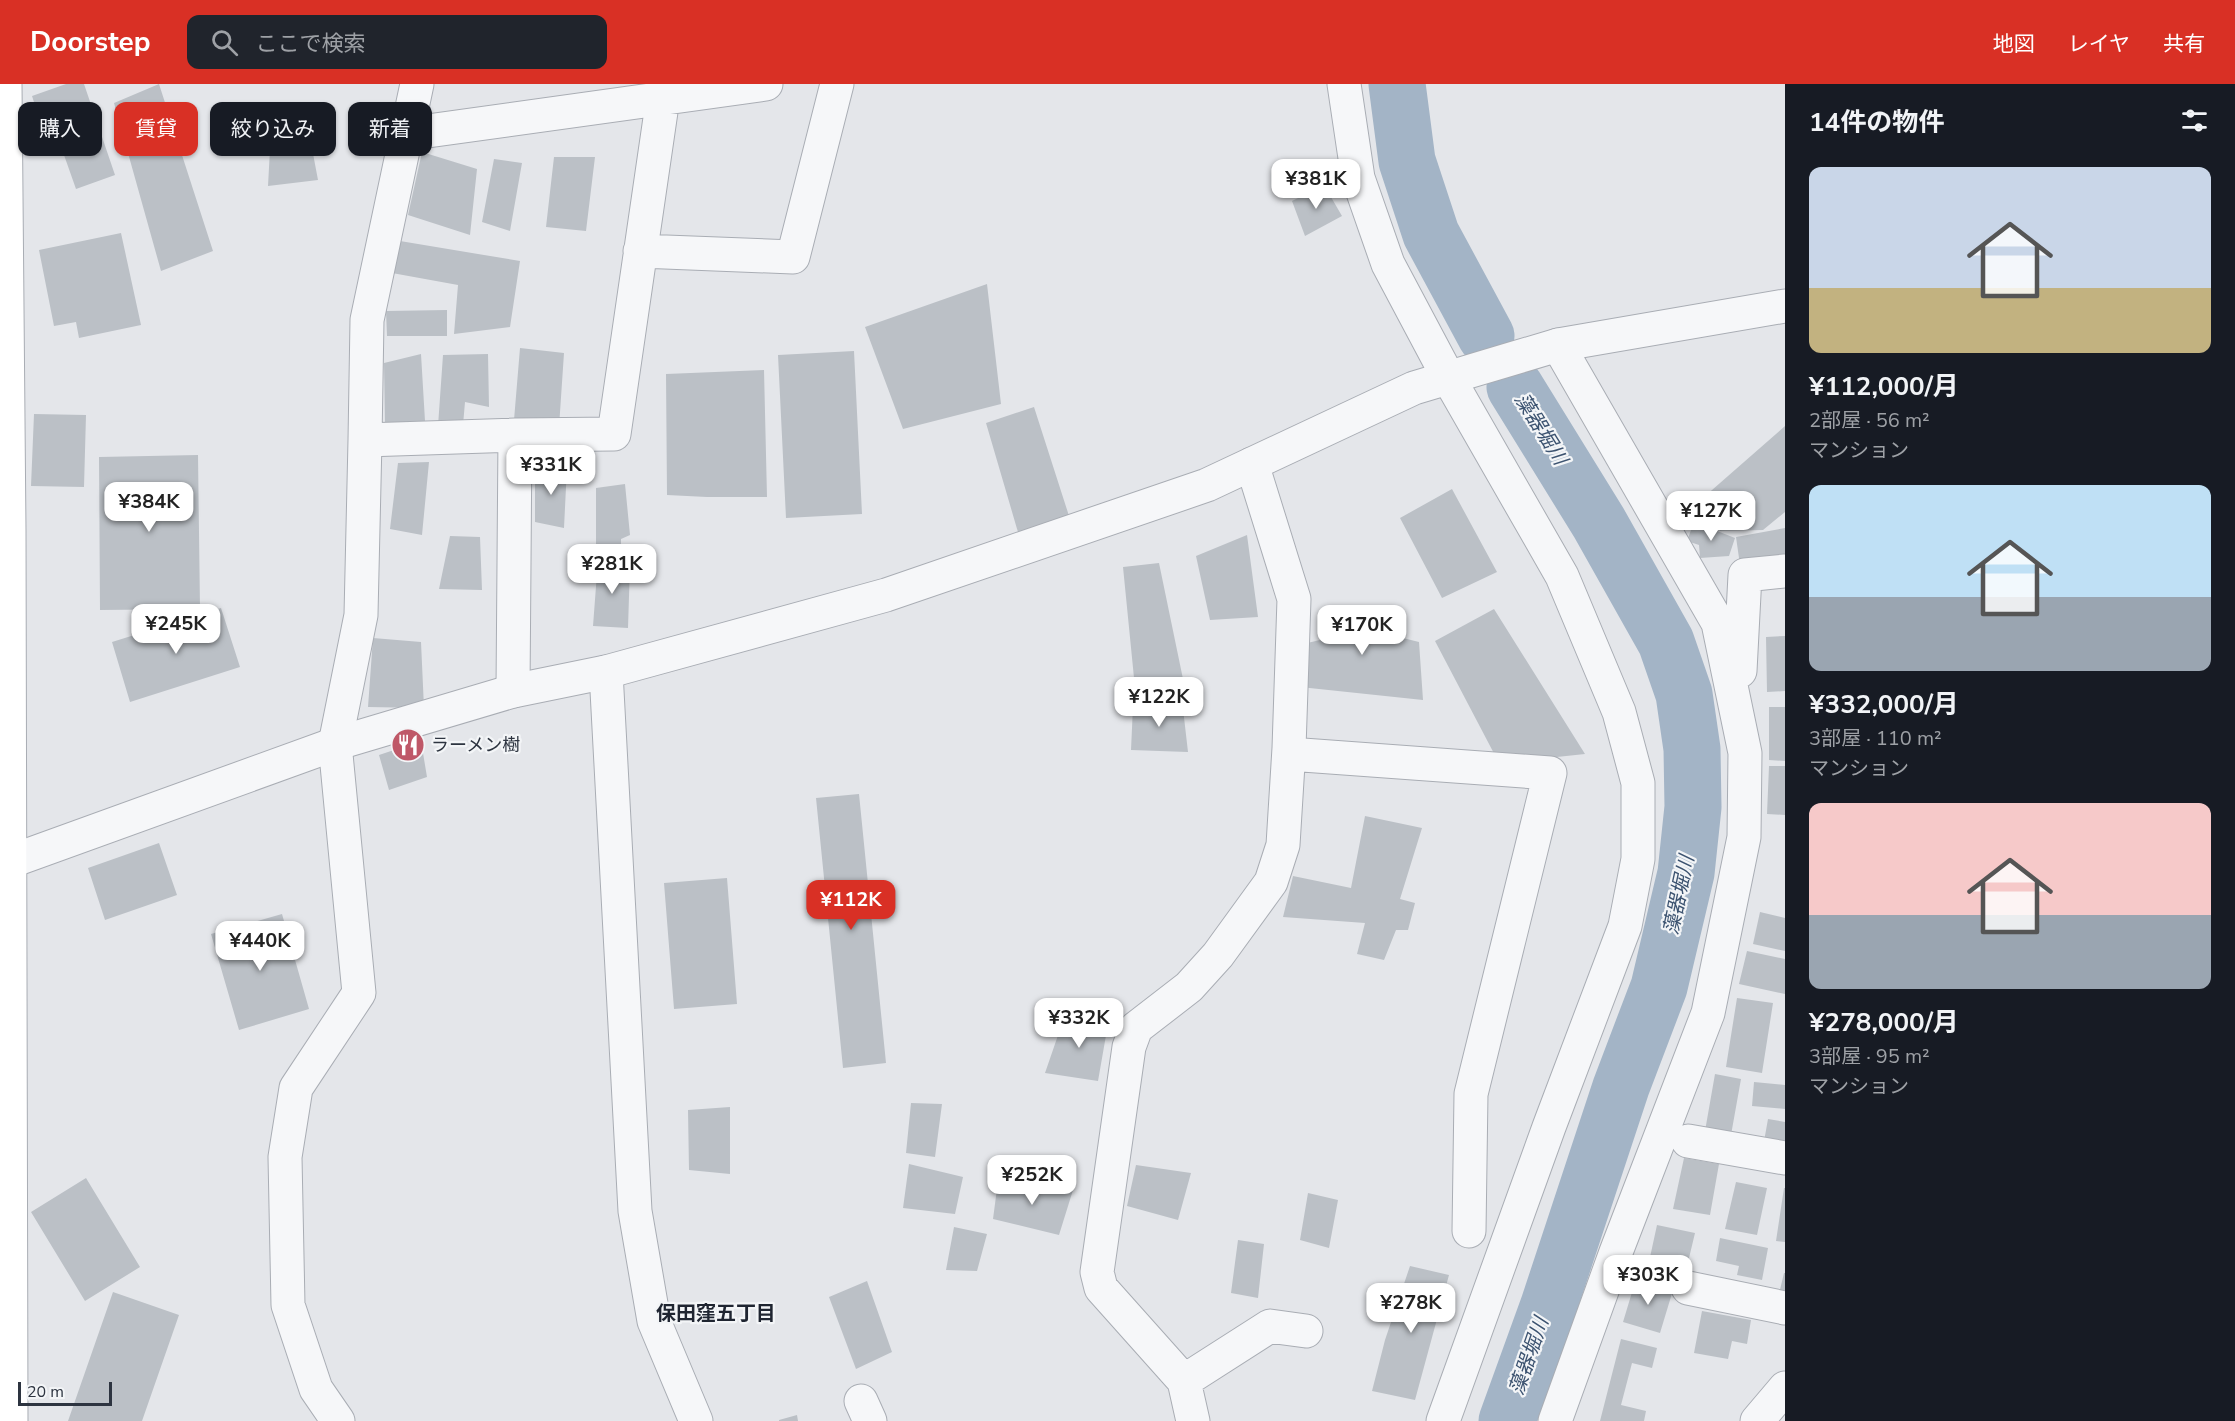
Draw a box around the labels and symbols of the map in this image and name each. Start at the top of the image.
pin: ¥381K [1274,159,1358,210]
water label: 藻器堀川 [1508,388,1575,472]
pin: ¥331K [509,445,593,496]
pin: ¥384K [107,482,191,533]
pin: ¥127K [1669,491,1753,542]
pin: ¥281K [570,544,654,595]
pin: ¥245K [134,604,218,655]
pin: ¥170K [1320,605,1404,656]
pin: ¥122K [1117,677,1201,728]
restaurant icon: ラーメン樹 [390,727,426,763]
place label: ラーメン樹 [431,733,520,757]
water label: 藻器堀川 [1657,851,1701,937]
pin: ¥112K [809,880,893,931]
pin: ¥440K [218,921,302,972]
pin: ¥332K [1037,998,1121,1049]
pin: ¥252K [990,1155,1074,1206]
pin: ¥303K [1606,1255,1690,1306]
pin: ¥278K [1369,1283,1453,1334]
district label: 保田窪五丁目 [656,1300,776,1327]
water label: 藻器堀川 [1503,1312,1555,1398]
scale bar [18,1379,112,1406]

